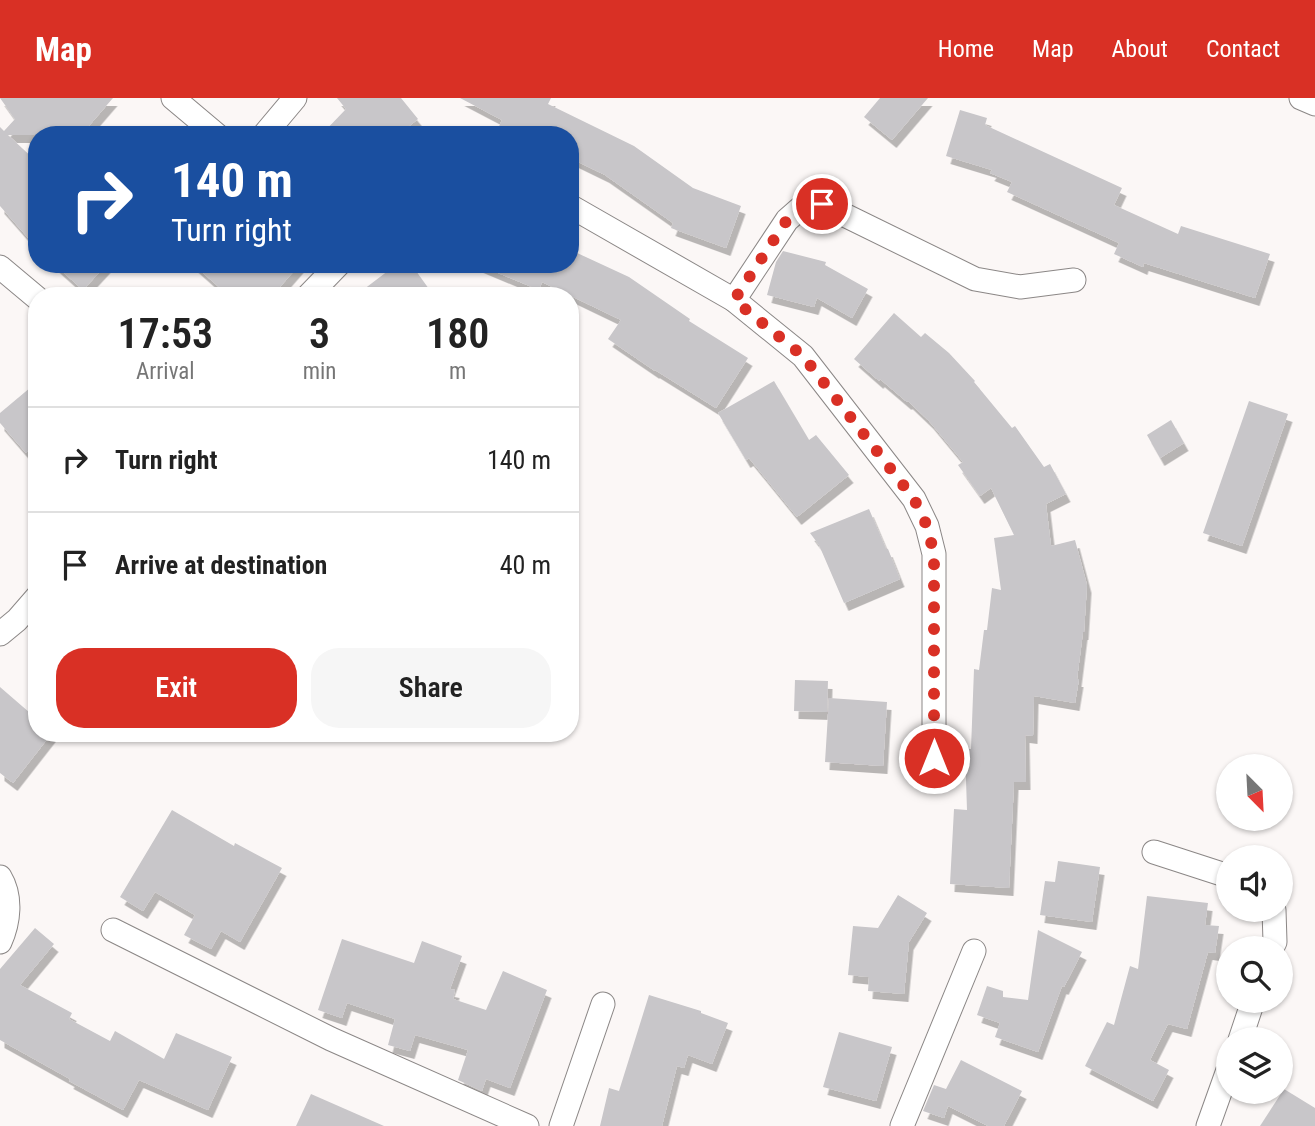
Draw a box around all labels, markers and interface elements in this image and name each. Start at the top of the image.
text: Map [35,30,92,69]
text: Home [938,35,994,63]
text: Map [1032,35,1074,63]
text: About [1112,35,1168,63]
text: Contact [1206,35,1280,63]
text: 140 m [171,152,293,209]
icon: right [56,154,147,245]
pin [792,174,852,234]
icon: arrive [803,185,841,223]
text: Turn right [171,211,292,249]
text: 17:53 [118,309,213,358]
text: 3 [309,309,330,358]
text: 180 [426,309,489,358]
text: Arrival [136,358,195,385]
text: min [303,358,336,385]
text: m [449,358,466,385]
icon: right [56,441,94,479]
text: Turn right [115,445,217,475]
text: 140 m [487,445,551,475]
icon: arrive [56,546,94,584]
text: Arrive at destination [115,550,327,580]
text: 40 m [500,550,551,580]
button: Exit [56,648,297,728]
button: Share [311,648,551,728]
position arrow [897,721,971,795]
north arrow [1216,754,1293,831]
map controls [1216,754,1293,1104]
button: sound [1216,845,1293,922]
button: search [1216,936,1293,1013]
button: layers [1216,1027,1293,1104]

